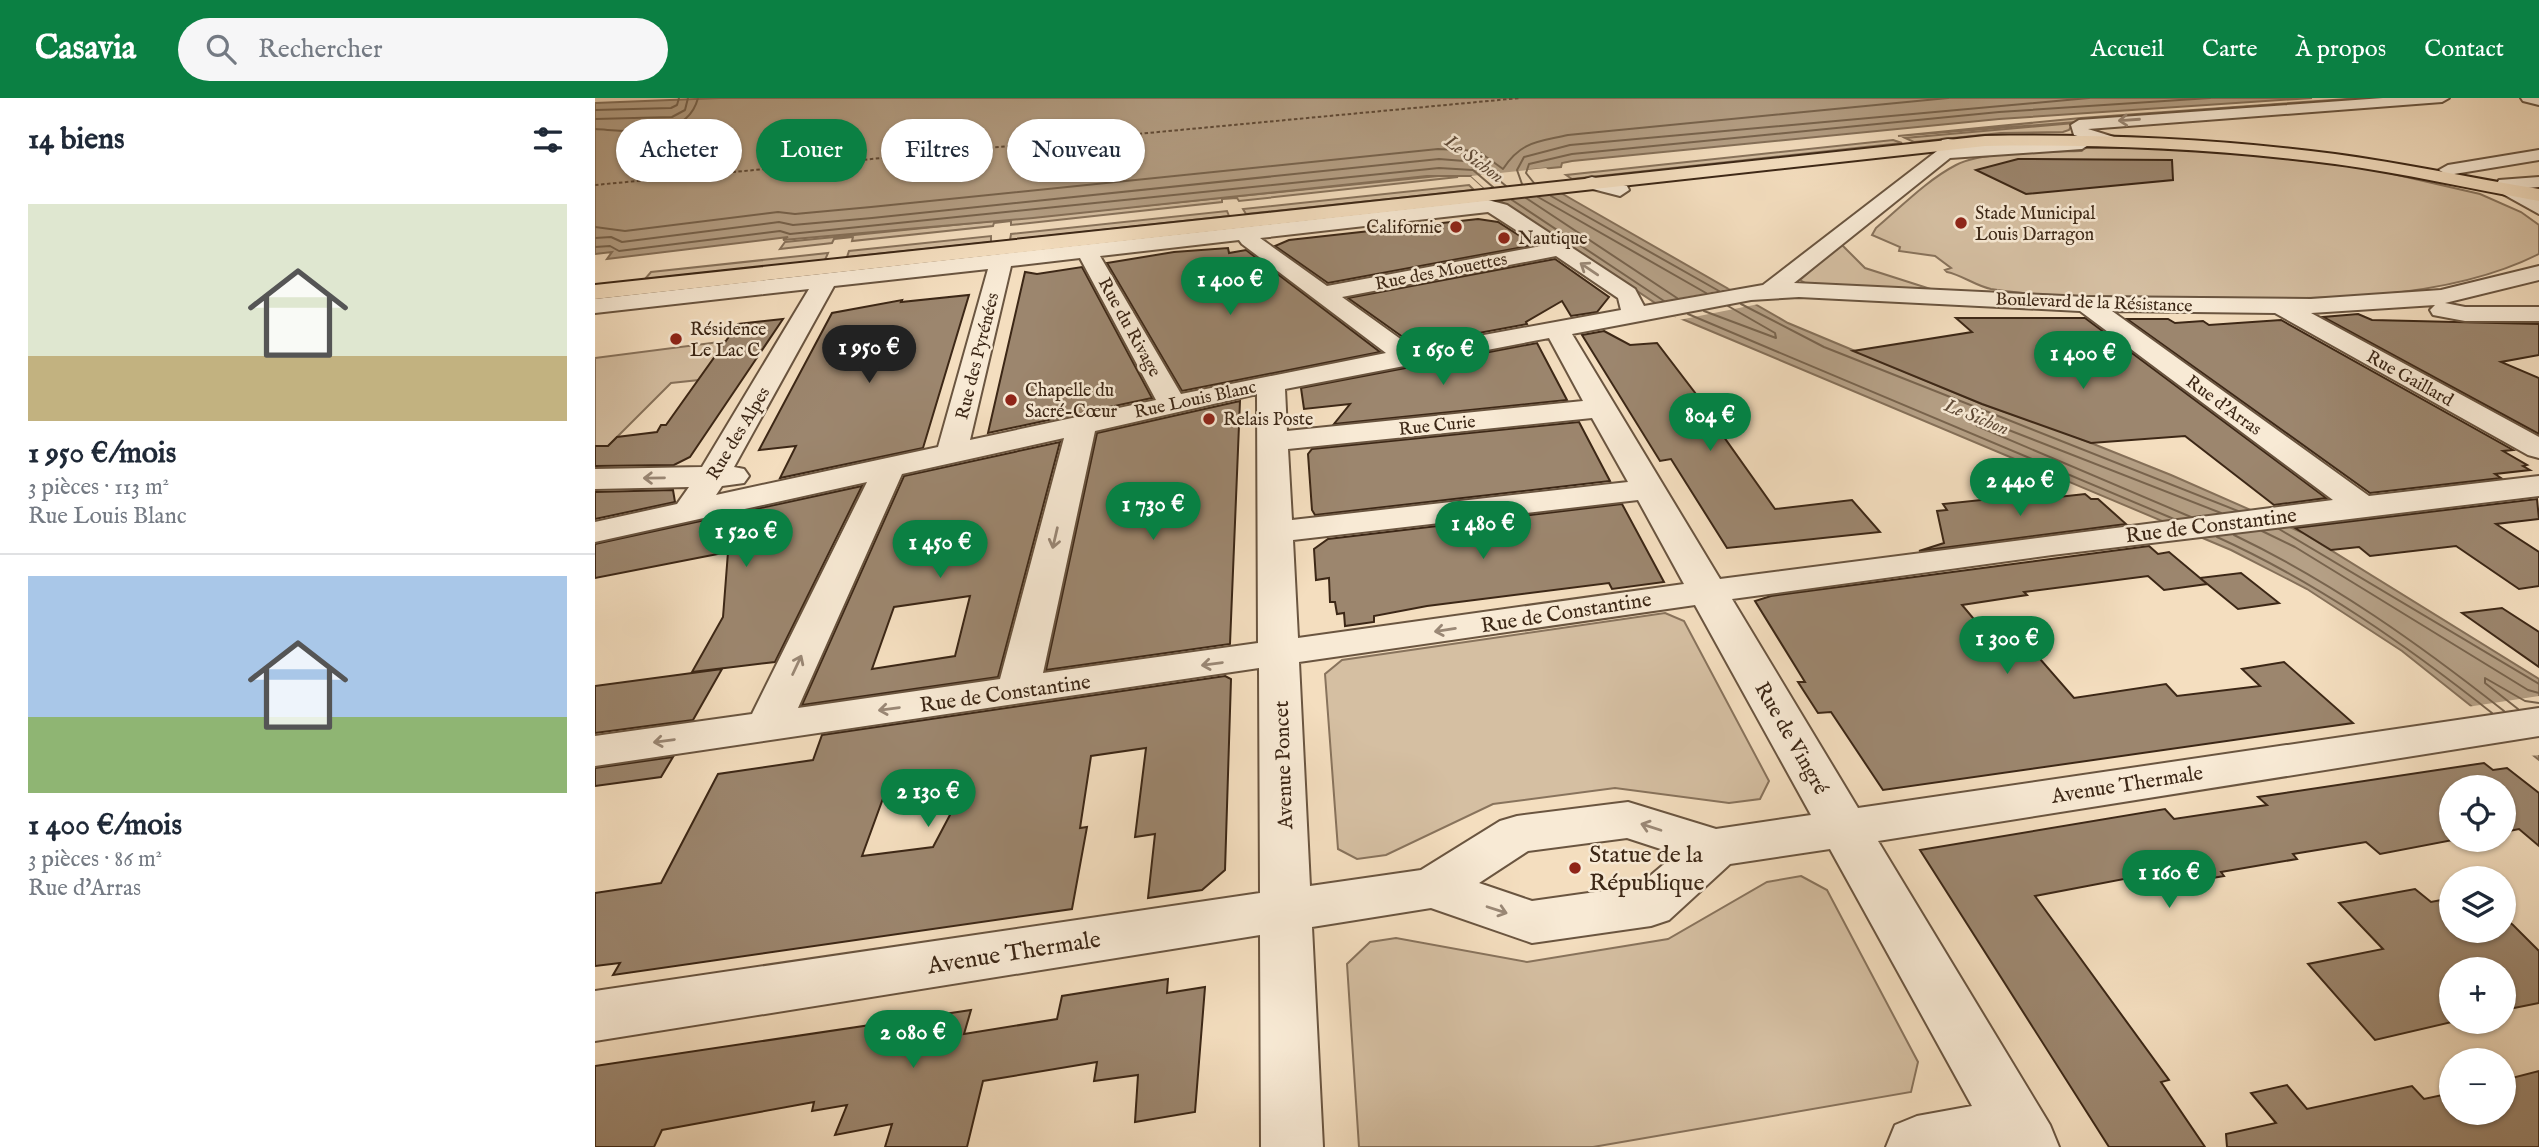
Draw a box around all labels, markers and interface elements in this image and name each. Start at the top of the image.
search box [178,18,668,81]
text: Casavia [35,28,136,70]
icon: search [202,30,240,68]
text: Rechercher [258,33,382,66]
text: Accueil [2091,34,2164,65]
text: Carte [2202,34,2258,65]
text: À propos [2296,34,2386,65]
text: Contact [2424,34,2504,65]
one-way arrow [2119,114,2141,127]
chip: Acheter [616,119,742,182]
chip: Louer [756,119,867,182]
chip: Filtres [881,119,993,182]
chip: Nouveau [1007,119,1145,182]
text: 14 biens [28,121,125,159]
icon: filters [529,121,567,159]
water label: Le Sichon [1439,129,1508,189]
place label: Stade Municipal Louis Darragon [1975,203,2095,247]
marker: Stade Municipal Louis Darragon [1953,215,1969,231]
place label: Californie [1366,217,1442,240]
marker: Californie [1448,219,1464,235]
place label: Nautique [1518,228,1588,251]
marker: Nautique [1496,230,1512,246]
street label: Rue des Mouettes [1373,248,1509,297]
icon: home [235,250,361,376]
pin: 1 400 € [1165,258,1295,317]
one-way arrow [1579,262,1599,276]
text: 1 400 € [1197,265,1263,294]
street label: Rue du Rivage [1092,274,1165,381]
street label: Boulevard de la Résistance [1995,289,2193,318]
street label: Rue des Pyrénées [952,290,1005,422]
place label: Résidence Le Lac C [690,319,766,363]
pin: 1 950 € [804,326,934,385]
pin: 1 650 € [1378,328,1508,387]
marker: Résidence Le Lac C [668,331,684,347]
pin: 1 400 € [2018,331,2148,391]
text: 1 950 € [838,333,900,362]
text: 1 650 € [1412,335,1474,364]
text: 1 400 € [2050,339,2116,368]
street label: Rue Gaillard [2362,346,2457,413]
street label: Rue d'Arras [2181,371,2266,442]
street label: Rue Louis Blanc [1132,376,1259,425]
place label: Chapelle du Sacré-Cœur [1025,380,1118,424]
street label: Rue des Alpes [702,383,776,485]
marker: Chapelle du Sacré-Cœur [1003,392,1019,408]
pin: 804 € [1661,394,1759,453]
water label: Le Sichon [1939,394,2012,442]
text: 804 € [1685,401,1735,430]
place label: Relais Poste [1223,409,1313,432]
marker: Relais Poste [1201,411,1217,427]
street label: Rue Curie [1398,411,1477,442]
text: 1 950 €/mois [28,435,176,473]
pin: 2 440 € [1955,458,2085,518]
text: 2 440 € [1986,466,2054,495]
one-way arrow [642,471,665,485]
text: 3 pièces · 113 m² [28,473,169,502]
pin: 1 730 € [1088,482,1218,542]
text: 1 730 € [1122,490,1184,519]
text: Rue Louis Blanc [28,502,187,531]
pin: 1 480 € [1418,502,1548,561]
street label: Rue de Constantine [2124,503,2299,550]
text: 1 480 € [1451,509,1515,538]
pin: 1 520 € [681,510,811,569]
text: 1 520 € [715,517,777,546]
pin: 1 450 € [875,520,1005,580]
one-way arrow [1048,526,1061,549]
text: 1 450 € [909,528,971,557]
street label: Rue de Constantine [1479,587,1654,640]
pin: 1 300 € [1942,616,2072,676]
icon: home [235,622,361,748]
one-way arrow [1435,624,1457,637]
text: 1 300 € [1975,624,2039,653]
one-way arrow [791,654,804,676]
one-way arrow [1201,658,1224,671]
street label: Rue de Constantine [918,669,1093,720]
street label: Rue de Vingré [1748,678,1834,800]
street label: Avenue Poncet [1269,700,1300,831]
one-way arrow [879,703,901,716]
one-way arrow [653,735,676,748]
street label: Avenue Thermale [2048,760,2205,811]
pin: 2 130 € [863,770,993,829]
map controls [2439,775,2516,1125]
button: locate [2439,775,2516,852]
text: 2 130 € [897,777,959,806]
text: 1 400 €/mois [28,807,182,845]
one-way arrow [1640,820,1662,833]
place label: Statue de la République [1589,840,1704,899]
text: 3 pièces · 86 m² [28,845,162,874]
pin: 1 160 € [2104,850,2234,910]
text: 1 160 € [2138,858,2200,887]
marker: Statue de la République [1567,860,1583,876]
button: layers [2439,866,2516,943]
text: Rue d'Arras [28,874,141,903]
one-way arrow [1486,905,1508,917]
street label: Avenue Thermale [924,924,1103,983]
button: + [2439,957,2516,1034]
pin: 2 080 € [848,1010,978,1070]
text: 2 080 € [880,1018,946,1047]
button: − [2439,1048,2516,1125]

